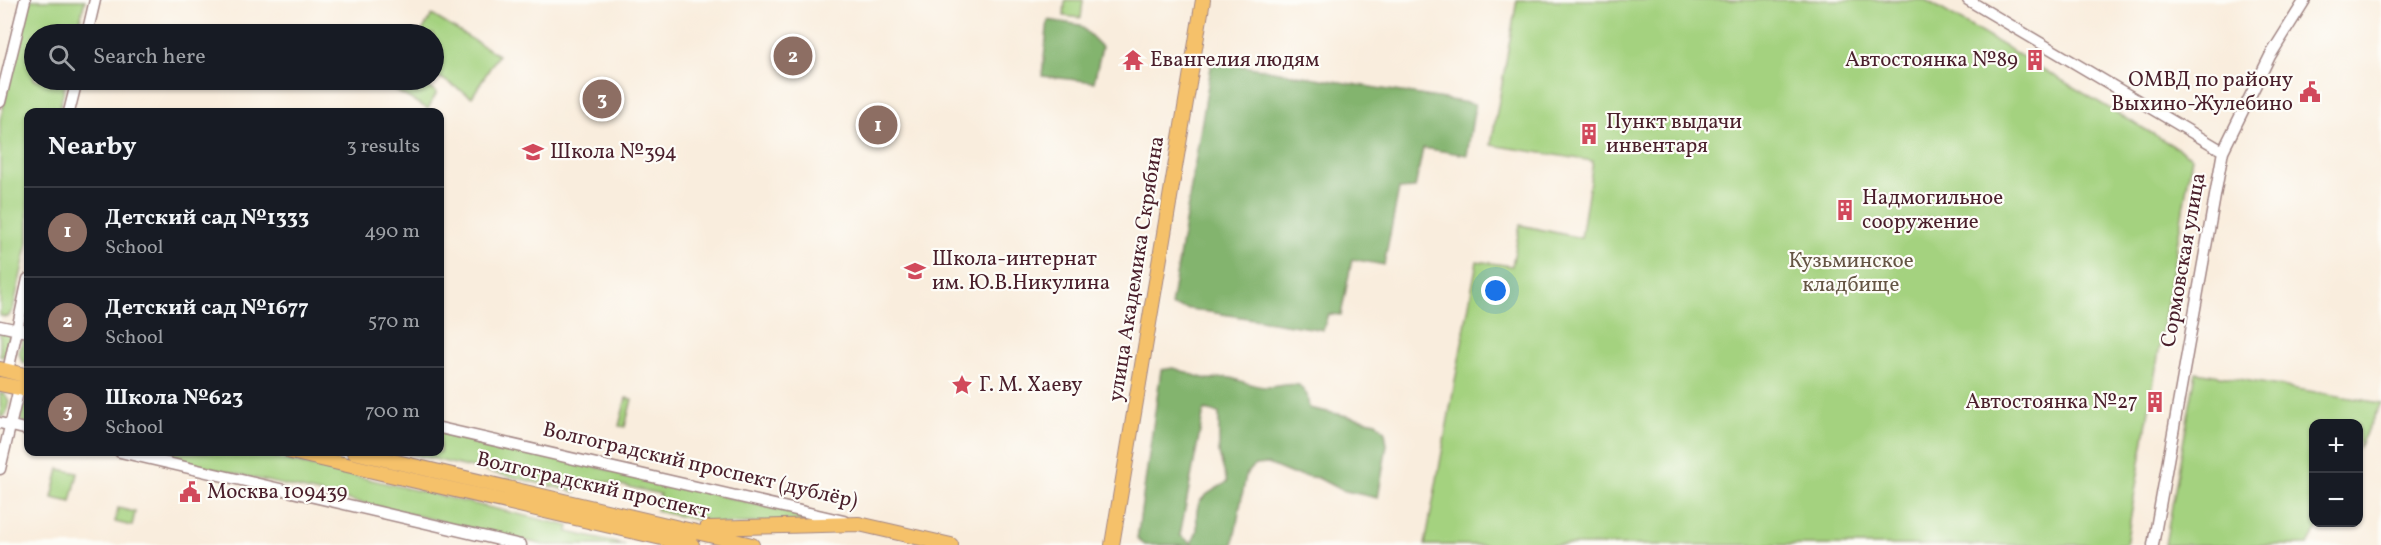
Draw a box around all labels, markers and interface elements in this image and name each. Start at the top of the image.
search box [24,24,444,90]
pin: 2 [774,34,812,78]
icon: search [45,41,78,74]
text: Search here [93,42,206,73]
place label: Евангелия людям [1150,46,1319,75]
place label: Автостоянка №89 [1845,46,2018,75]
temple icon: Евангелия людям [1121,48,1145,72]
building icon: Автостоянка №89 [2023,48,2047,72]
place label: ОМВД по району Выхино-Жулебино [2111,66,2294,119]
pin: 3 [582,76,622,122]
public building icon: ОМВД по району Выхино-Жулебино [2298,80,2322,104]
pin: 1 [858,102,898,148]
place label: Пункт выдачи инвентаря [1606,108,1742,161]
building icon: Пункт выдачи инвентаря [1577,122,1601,146]
text: Nearby [48,129,137,165]
text: 3 results [346,133,420,161]
street label: улица Академика Скрябина [1102,134,1172,404]
place label: Школа №394 [550,138,677,167]
school or university icon: Школа №394 [521,140,545,164]
street label: Сормовская улица [2154,170,2214,350]
place label: Надмогильное сооружение [1862,184,2003,237]
building icon: Надмогильное сооружение [1833,198,1857,222]
text: Детский сад №1333 [105,203,309,234]
text: 1 [63,218,72,246]
text: 490 m [364,218,420,246]
text: School [105,234,163,262]
place label: Школа-интернат им. Ю.В.Никулина [932,245,1110,298]
park label: Кузьминское кладбище [1788,247,1914,300]
school or university icon: Школа-интернат им. Ю.В.Никулина [903,259,927,283]
your location [1481,276,1510,305]
text: Детский сад №1677 [105,293,309,324]
text: 2 [62,308,73,336]
text: 570 m [368,308,420,336]
text: School [105,324,163,352]
place label: Г. М. Хаеву [979,371,1083,400]
place icon: Г. М. Хаеву [950,373,974,397]
text: Школа №623 [105,383,243,414]
place label: Автостоянка №27 [1966,388,2138,417]
building icon: Автостоянка №27 [2143,390,2167,414]
text: 3 [62,398,73,426]
text: 700 m [365,398,420,426]
text: School [105,414,163,442]
street label: Волгоградский проспект (дублёр) [540,417,860,515]
map controls [2309,419,2363,527]
button: + [2309,419,2363,473]
street label: Волгоградский проспект [474,447,712,525]
button: − [2309,473,2363,527]
place label: Москва 109439 [207,478,348,507]
public building icon: Москва 109439 [178,480,202,504]

